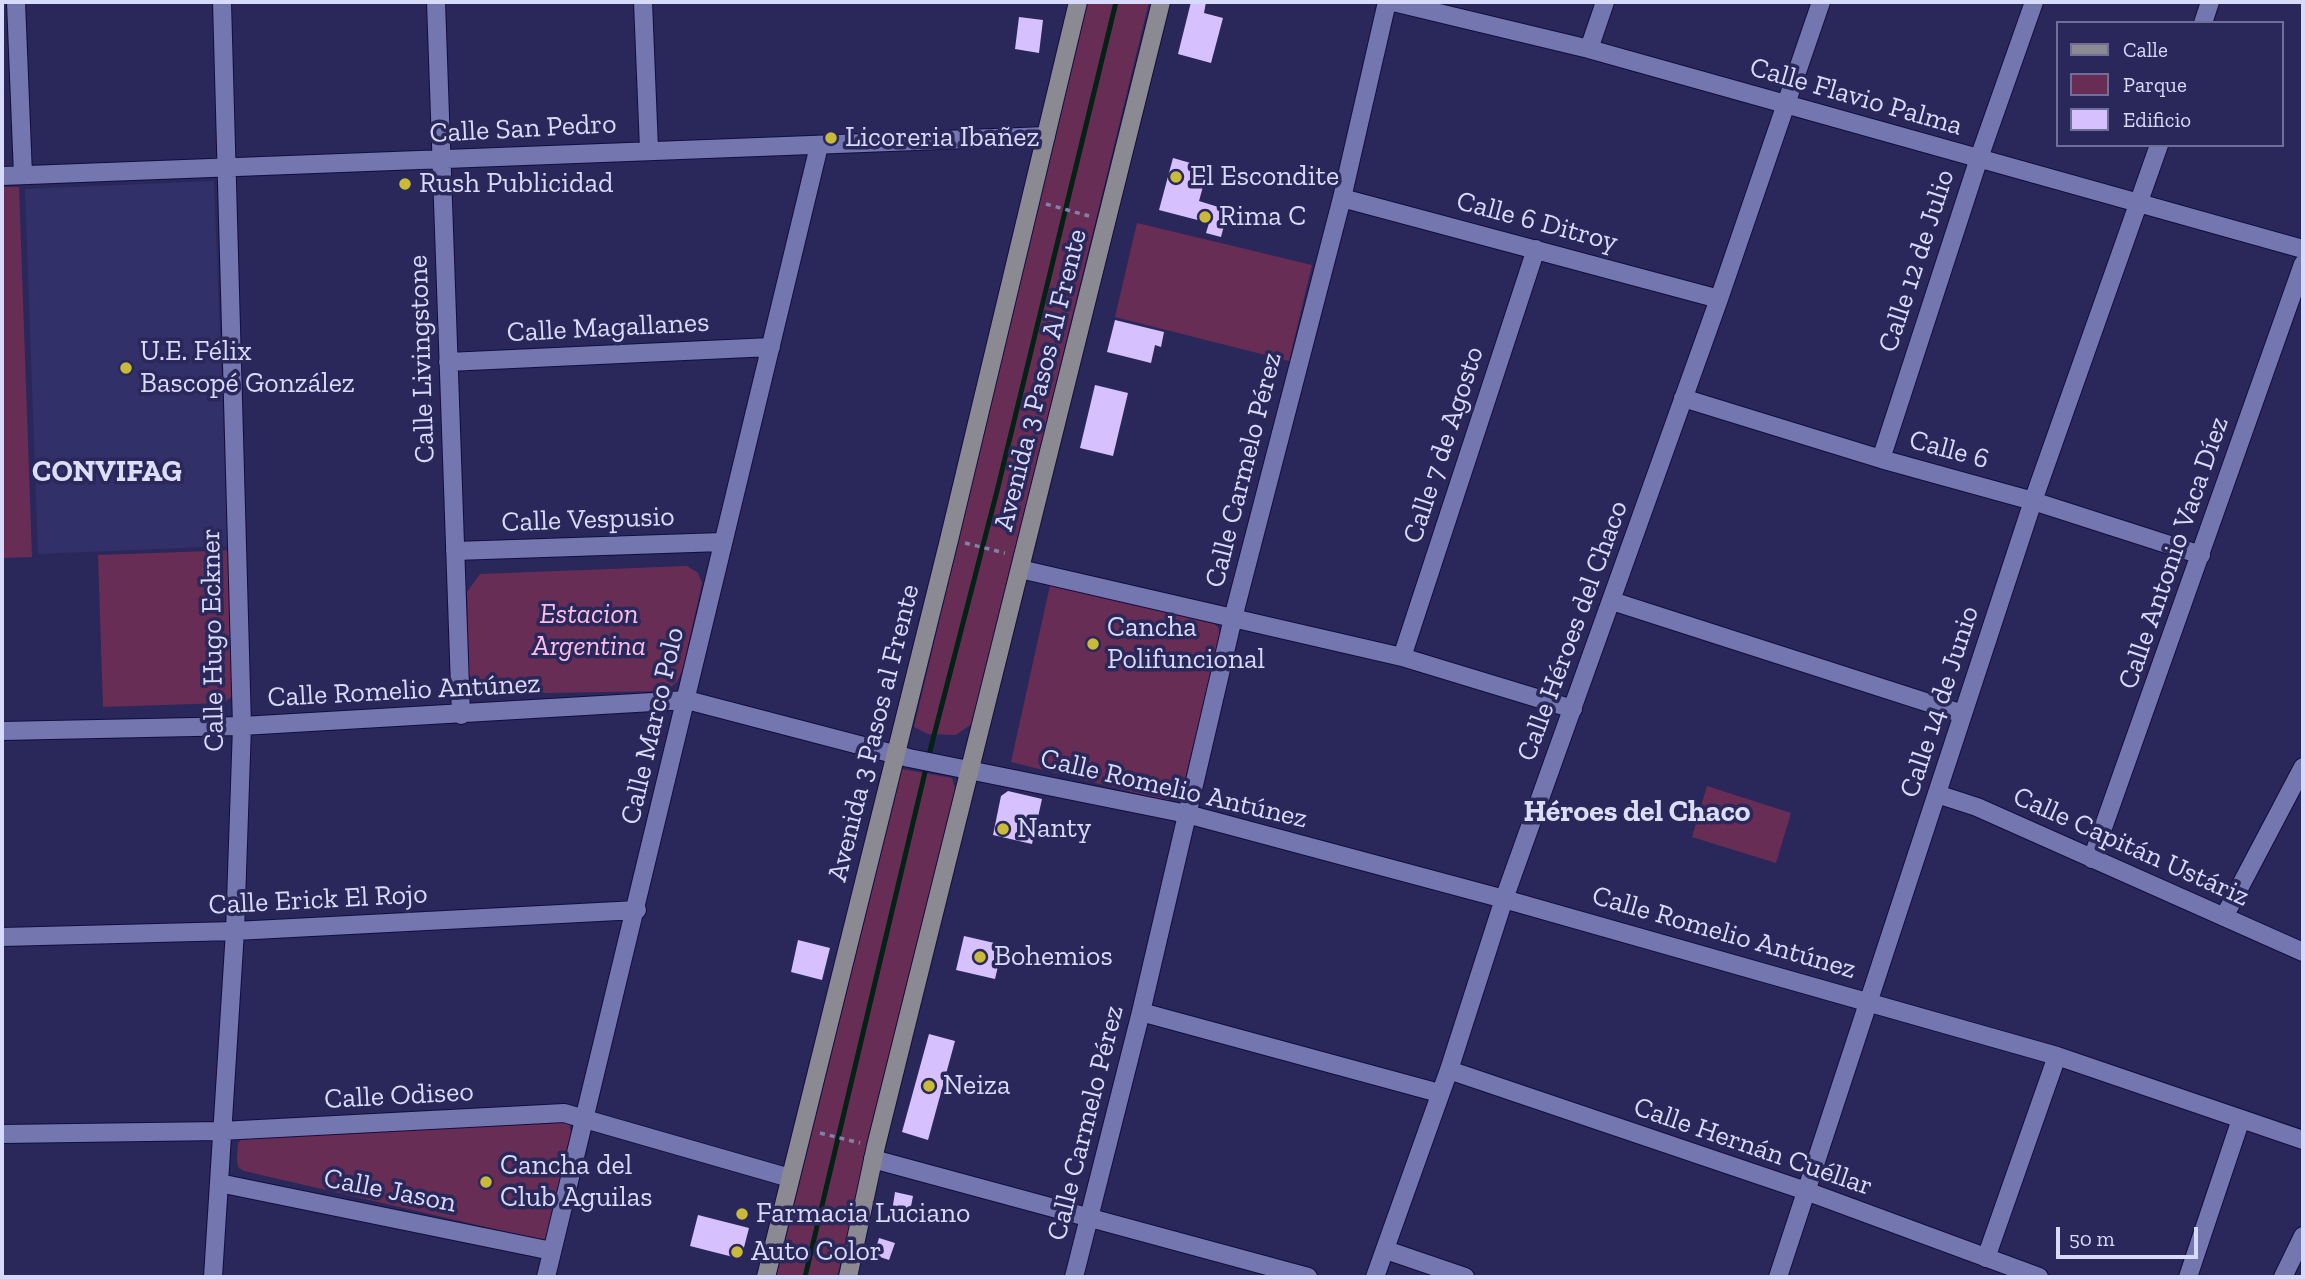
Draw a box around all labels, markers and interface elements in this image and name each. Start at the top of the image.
legend [2056,21,2284,147]
text: Calle [2123,37,2168,62]
street label: Calle Flavio Palma [1746,51,1966,143]
text: Parque [2123,72,2187,97]
street label: Calle San Pedro [429,107,617,151]
text: Edificio [2123,107,2191,132]
place label: Licoreria Ibañez [845,121,1039,155]
marker: Licoreria Ibañez [823,130,839,146]
place label: El Escondite [1190,160,1339,194]
street label: Calle 12 de Julio [1872,165,1962,357]
place label: Rush Publicidad [419,167,613,201]
marker: El Escondite [1168,169,1184,185]
marker: Rush Publicidad [397,176,413,192]
street label: Calle 6 Ditroy [1453,184,1621,260]
place label: Rima C [1219,200,1306,234]
marker: Rima C [1197,209,1213,225]
street label: Avenida 3 Pasos Al Frente [987,226,1095,534]
street label: Calle Livingstone [402,254,442,464]
street label: Calle Magallanes [506,306,710,350]
place label: U.E. Félix Bascopé González [140,335,355,401]
street label: Calle 7 de Agosto [1396,342,1492,548]
street label: Calle Carmelo Pérez [1198,349,1290,591]
marker: U.E. Félix Bascopé González [118,360,134,376]
street label: Calle Antonio Vaca Díez [2112,412,2236,694]
street label: Calle 6 [1906,423,1992,477]
district label: CONVIFAG [32,454,182,490]
street label: Calle Héroes del Chaco [1510,496,1636,766]
street label: Calle Vespusio [501,500,675,540]
street label: Calle Hugo Eckner [194,528,232,752]
street label: Avenida 3 Pasos al Frente [821,581,927,885]
park label: Estacion Argentina [532,598,646,664]
street label: Calle 14 de Junio [1893,602,1987,802]
place label: Cancha Polifuncional [1107,611,1265,677]
street label: Calle Marco Polo [614,624,692,828]
marker: Cancha Polifuncional [1085,636,1101,652]
street label: Calle Romelio Antúnez [267,667,541,715]
street label: Calle Romelio Antúnez [1037,742,1311,836]
street label: Calle Capitán Ustáriz [2008,780,2254,914]
district label: Héroes del Chaco [1523,794,1751,830]
place label: Nanty [1017,812,1091,846]
marker: Nanty [995,821,1011,837]
street label: Calle Erick El Rojo [208,877,428,923]
street label: Calle Romelio Antúnez [1588,879,1860,987]
place label: Bohemios [994,940,1113,974]
marker: Bohemios [972,949,988,965]
street label: Calle Carmelo Pérez [1040,1002,1132,1244]
place label: Neiza [943,1069,1011,1103]
street label: Calle Odiseo [324,1075,474,1117]
marker: Neiza [921,1078,937,1094]
street label: Calle Hernán Cuéllar [1629,1090,1877,1204]
place label: Cancha del Club Aguilas [500,1149,652,1215]
street label: Calle Jason [321,1162,459,1220]
marker: Cancha del Club Aguilas [478,1174,494,1190]
place label: Farmacia Luciano [756,1197,970,1231]
marker: Farmacia Luciano [734,1206,750,1222]
scale bar [2060,1212,2202,1256]
text: 50 m [2069,1226,2115,1251]
place label: Auto Color [751,1235,882,1269]
marker: Auto Color [729,1244,745,1260]

